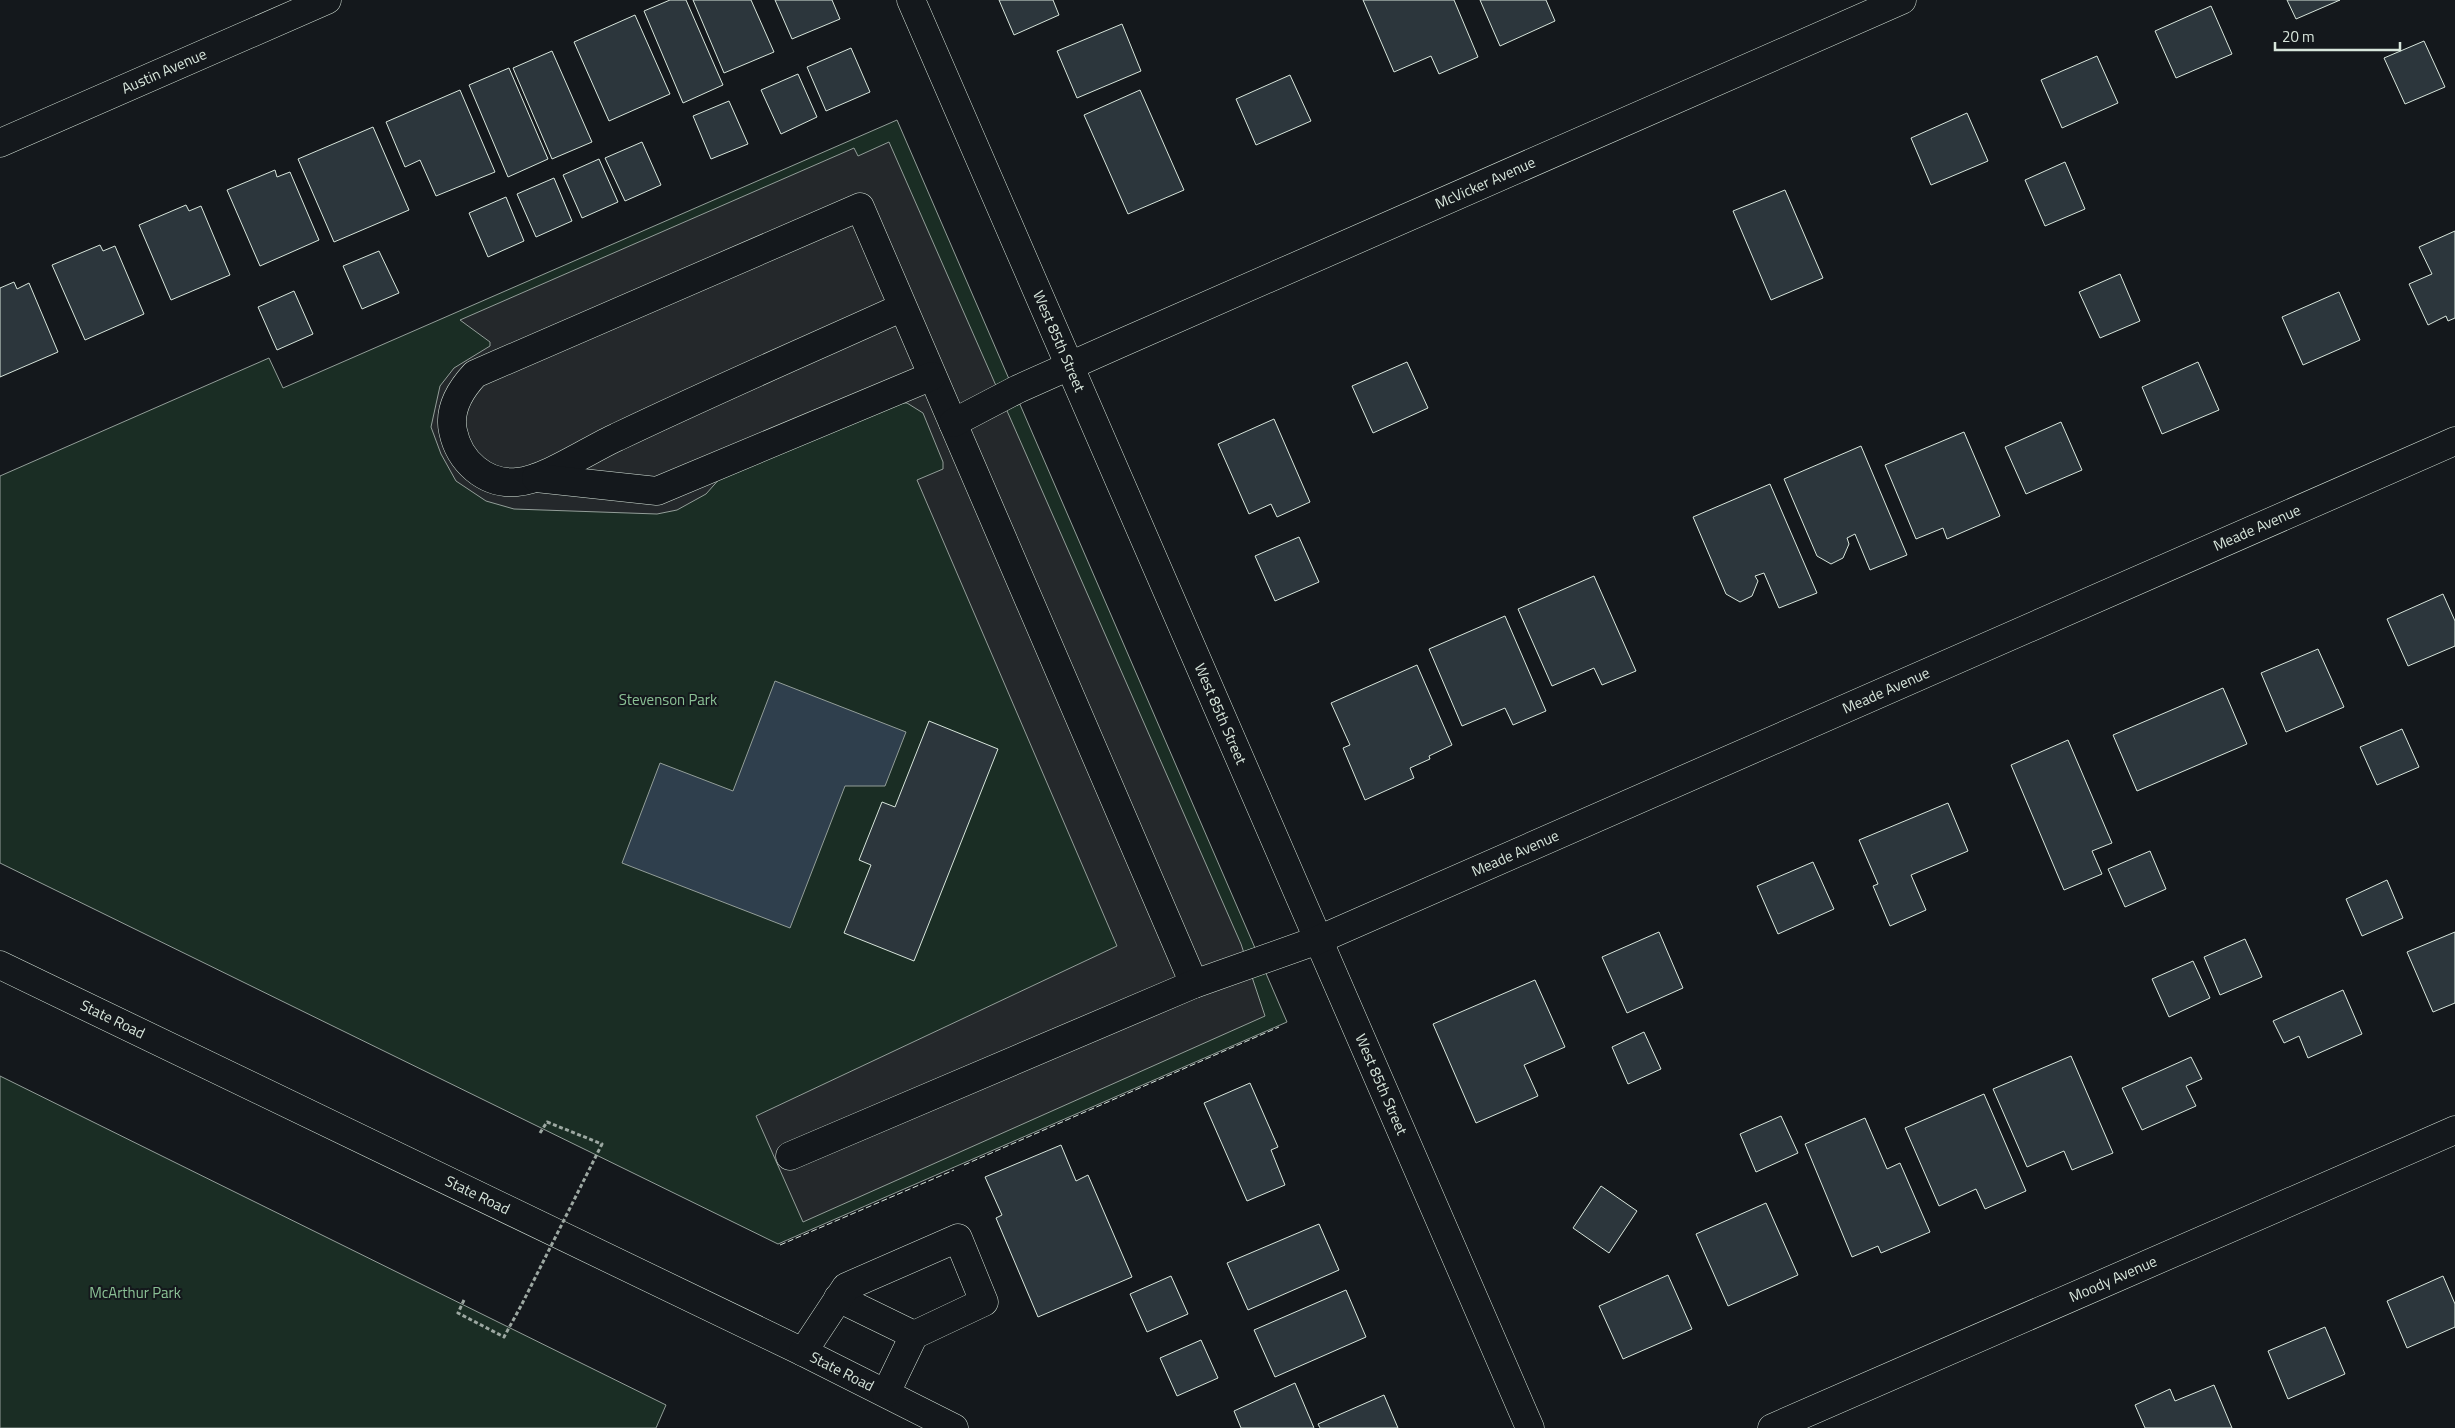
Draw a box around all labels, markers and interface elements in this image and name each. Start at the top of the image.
scale bar [2275,20,2400,52]
text: 20 m [2282,25,2315,48]
street label: Austin Avenue [118,42,210,100]
street label: McVicker Avenue [1431,150,1539,215]
street label: West 85th Street [1027,287,1092,396]
street label: Meade Avenue [2209,498,2304,557]
street label: West 85th Street [1189,659,1253,769]
street label: Meade Avenue [1838,661,1933,720]
park label: Stevenson Park [619,688,717,711]
street label: Meade Avenue [1468,824,1562,882]
street label: State Road [77,993,149,1044]
street label: West 85th Street [1349,1030,1414,1139]
street label: State Road [441,1169,514,1220]
street label: Moody Avenue [2065,1249,2160,1308]
park label: McArthur Park [89,1281,181,1304]
street label: State Road [806,1345,878,1397]

